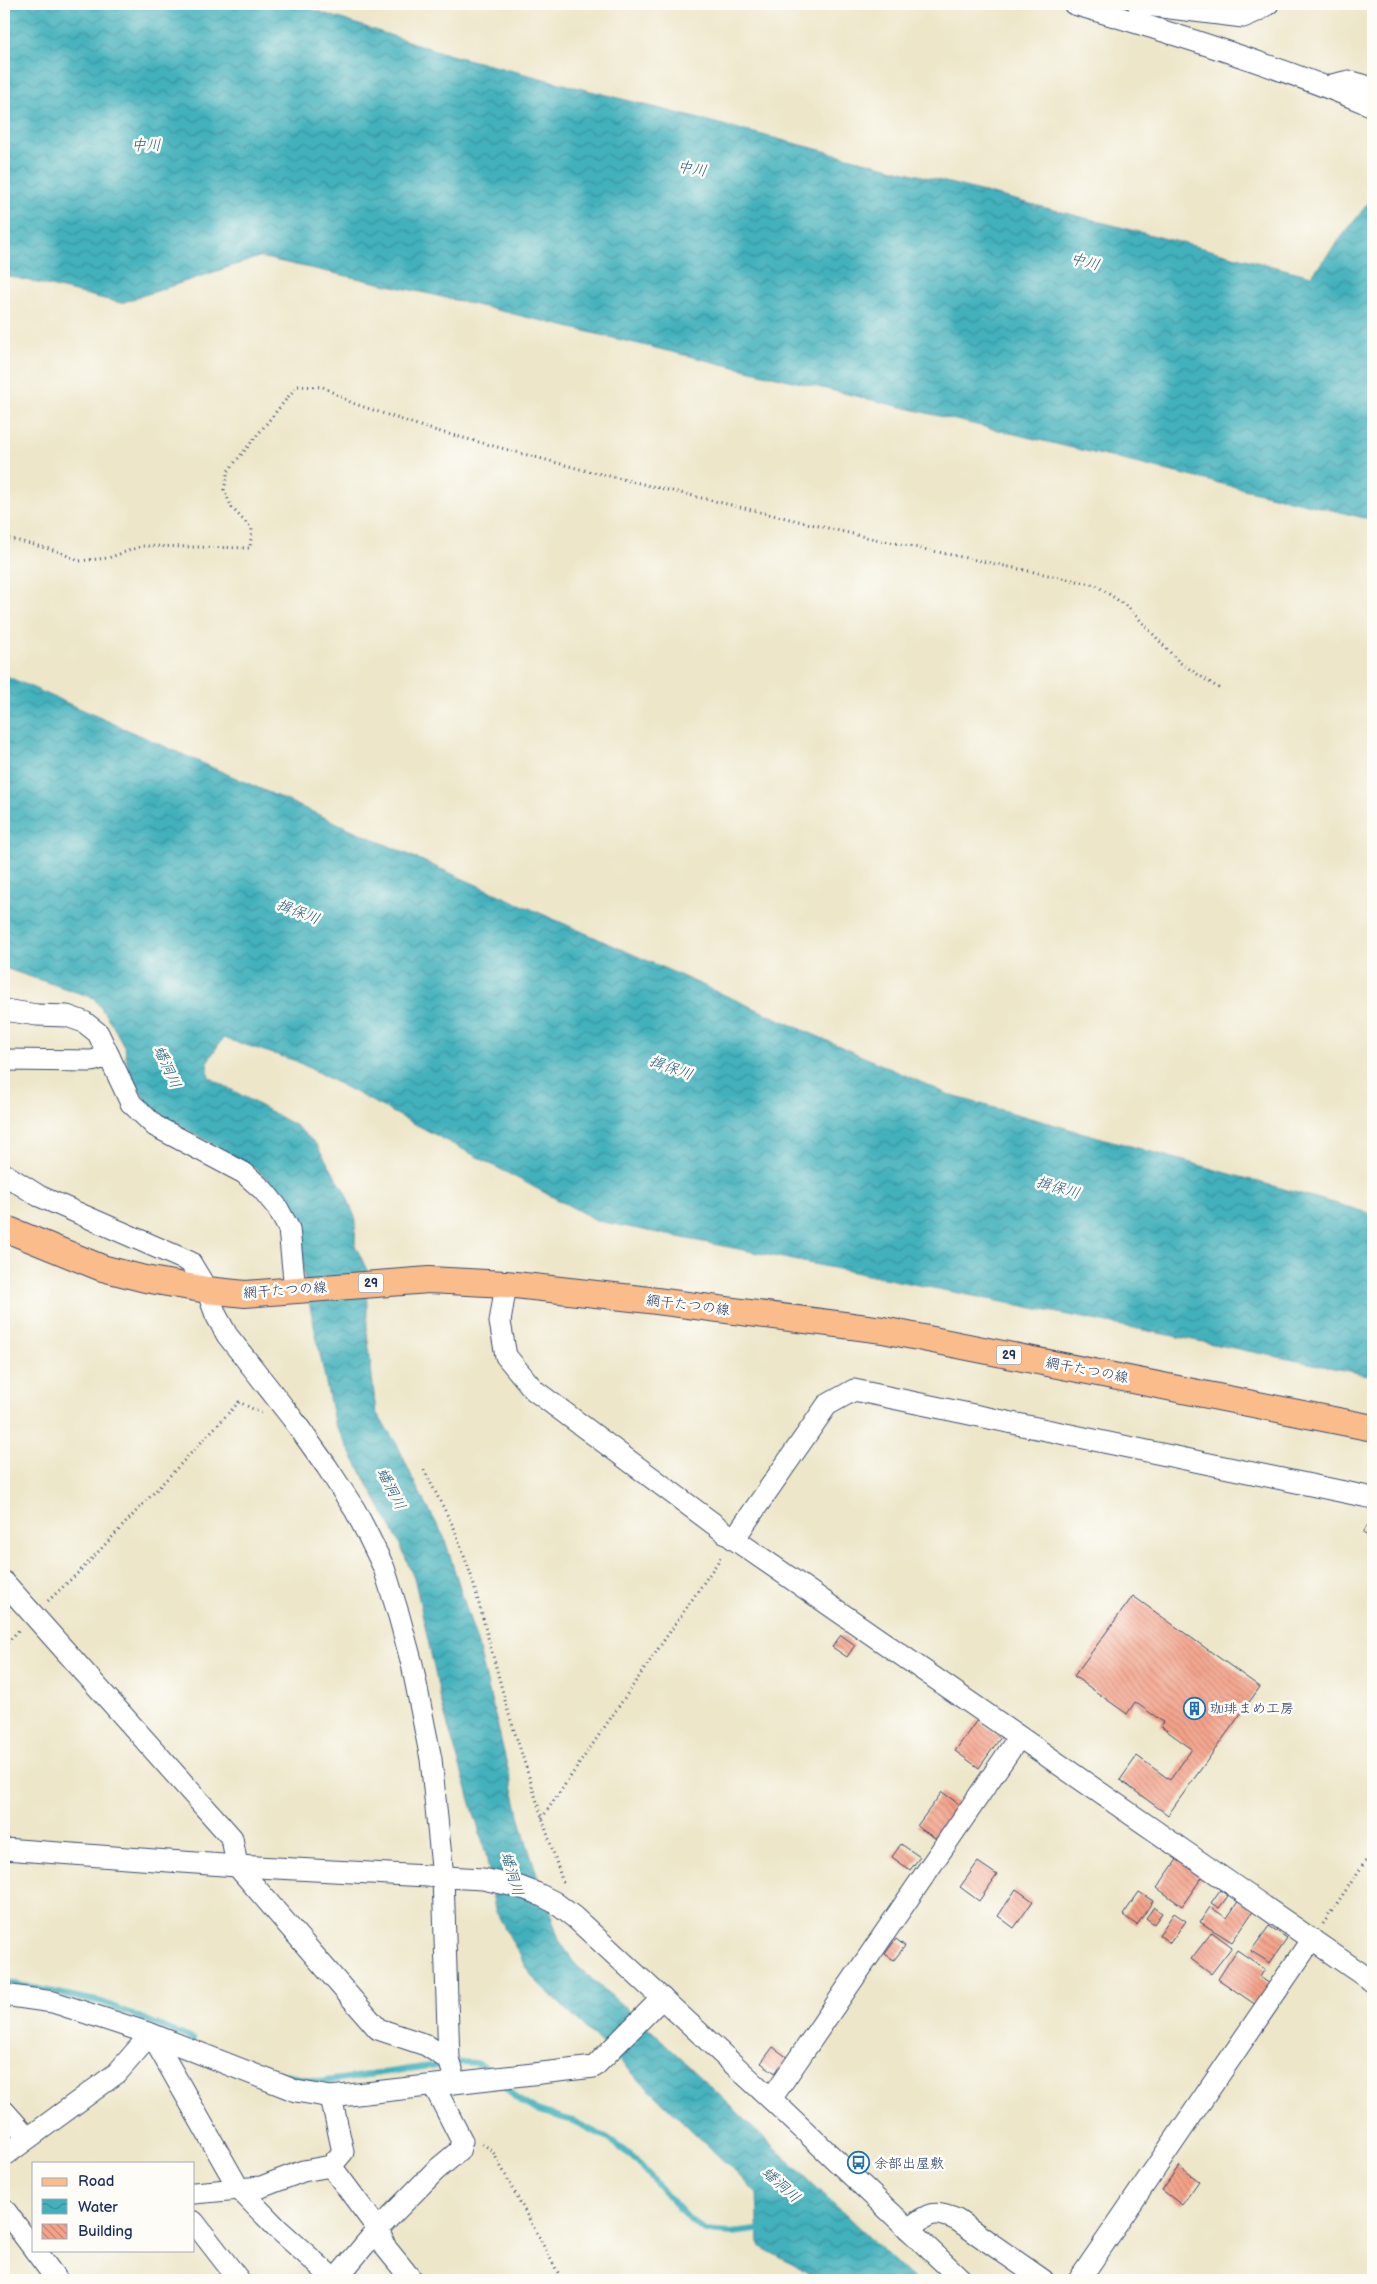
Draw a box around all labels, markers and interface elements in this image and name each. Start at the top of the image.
water label: 中川 [131,136,161,155]
water label: 中川 [676,157,708,181]
water label: 中川 [1068,249,1102,275]
water label: 揖保川 [274,895,322,929]
water label: 蟠洞川 [149,1043,185,1091]
water label: 揖保川 [647,1051,695,1085]
water label: 揖保川 [1034,1173,1082,1203]
road number: 29 [358,1274,384,1292]
street label: 網干たつの線 [243,1279,327,1301]
street label: 網干たつの線 [645,1291,731,1319]
road number: 29 [996,1346,1022,1364]
street label: 網干たつの線 [1044,1354,1130,1386]
water label: 蟠洞川 [372,1465,410,1513]
building icon: 珈琲まめ工房 [1182,1696,1206,1720]
place label: 珈琲まめ工房 [1210,1700,1294,1717]
water label: 蟠洞川 [497,1850,527,1898]
bus stop icon: 余部出屋敷 [846,2151,870,2175]
place label: 余部出屋敷 [874,2155,944,2172]
legend [32,2162,195,2252]
water label: 蟠洞川 [758,2163,804,2207]
text: Road [78,2172,114,2191]
text: Water [78,2198,118,2217]
text: Building [78,2222,133,2241]

